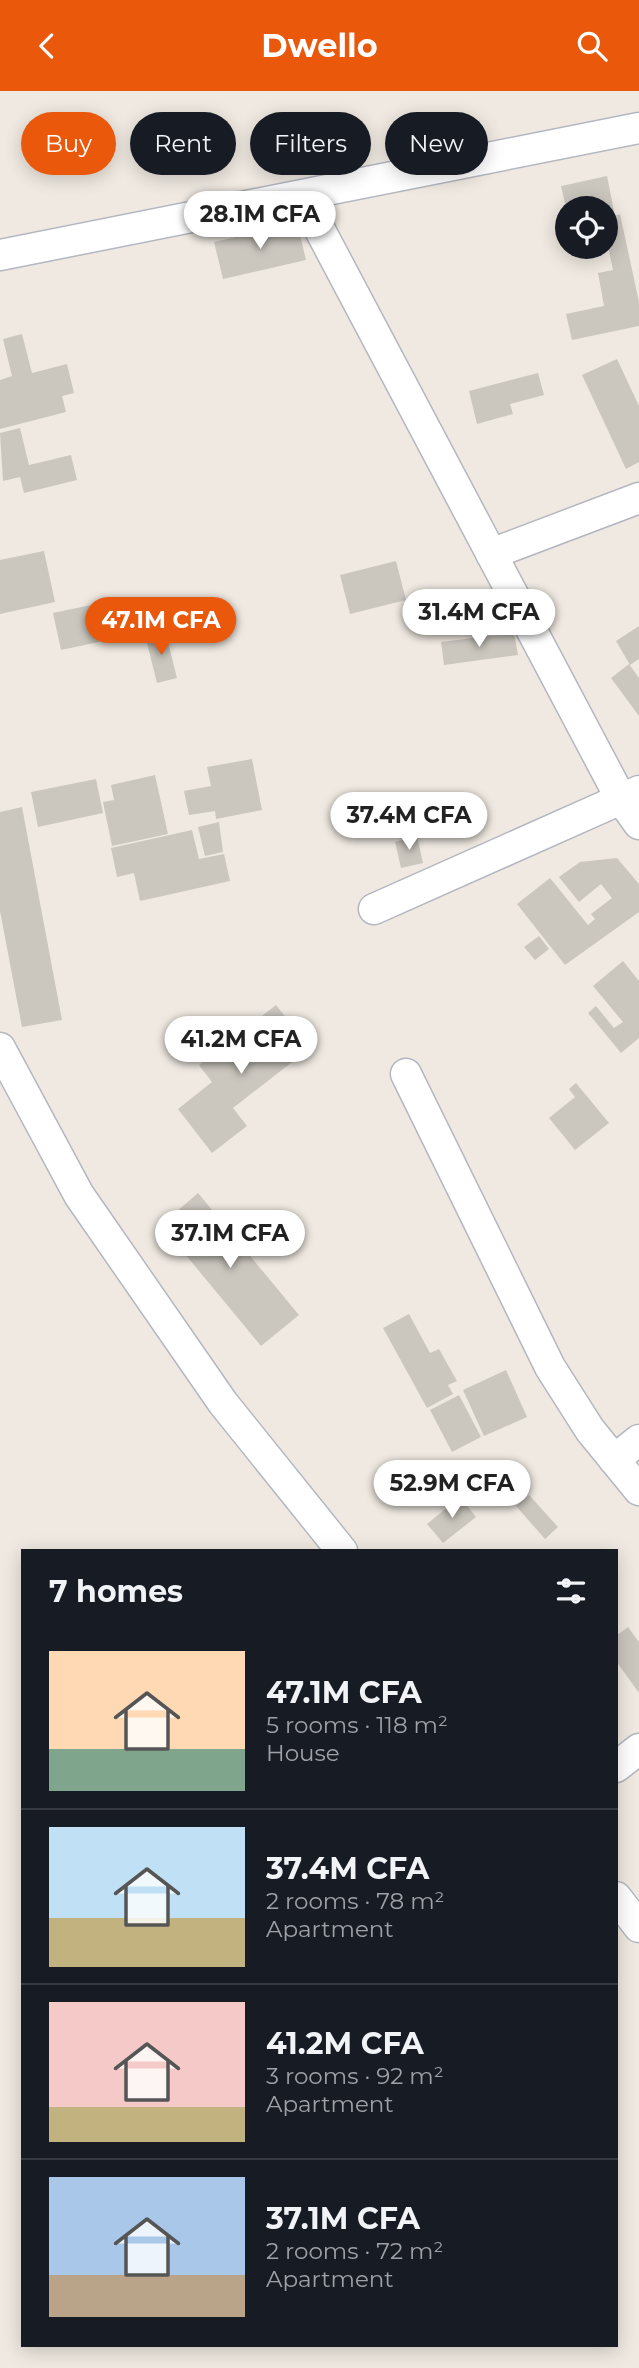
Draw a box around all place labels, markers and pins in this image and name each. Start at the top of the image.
pin: 28.1M CFA [180,191,340,251]
pin: 31.4M CFA [399,589,559,649]
pin: 47.1M CFA [81,597,241,657]
pin: 37.4M CFA [329,793,489,852]
pin: 41.2M CFA [161,1017,321,1076]
pin: 37.1M CFA [150,1211,310,1270]
pin: 52.9M CFA [372,1461,532,1520]

